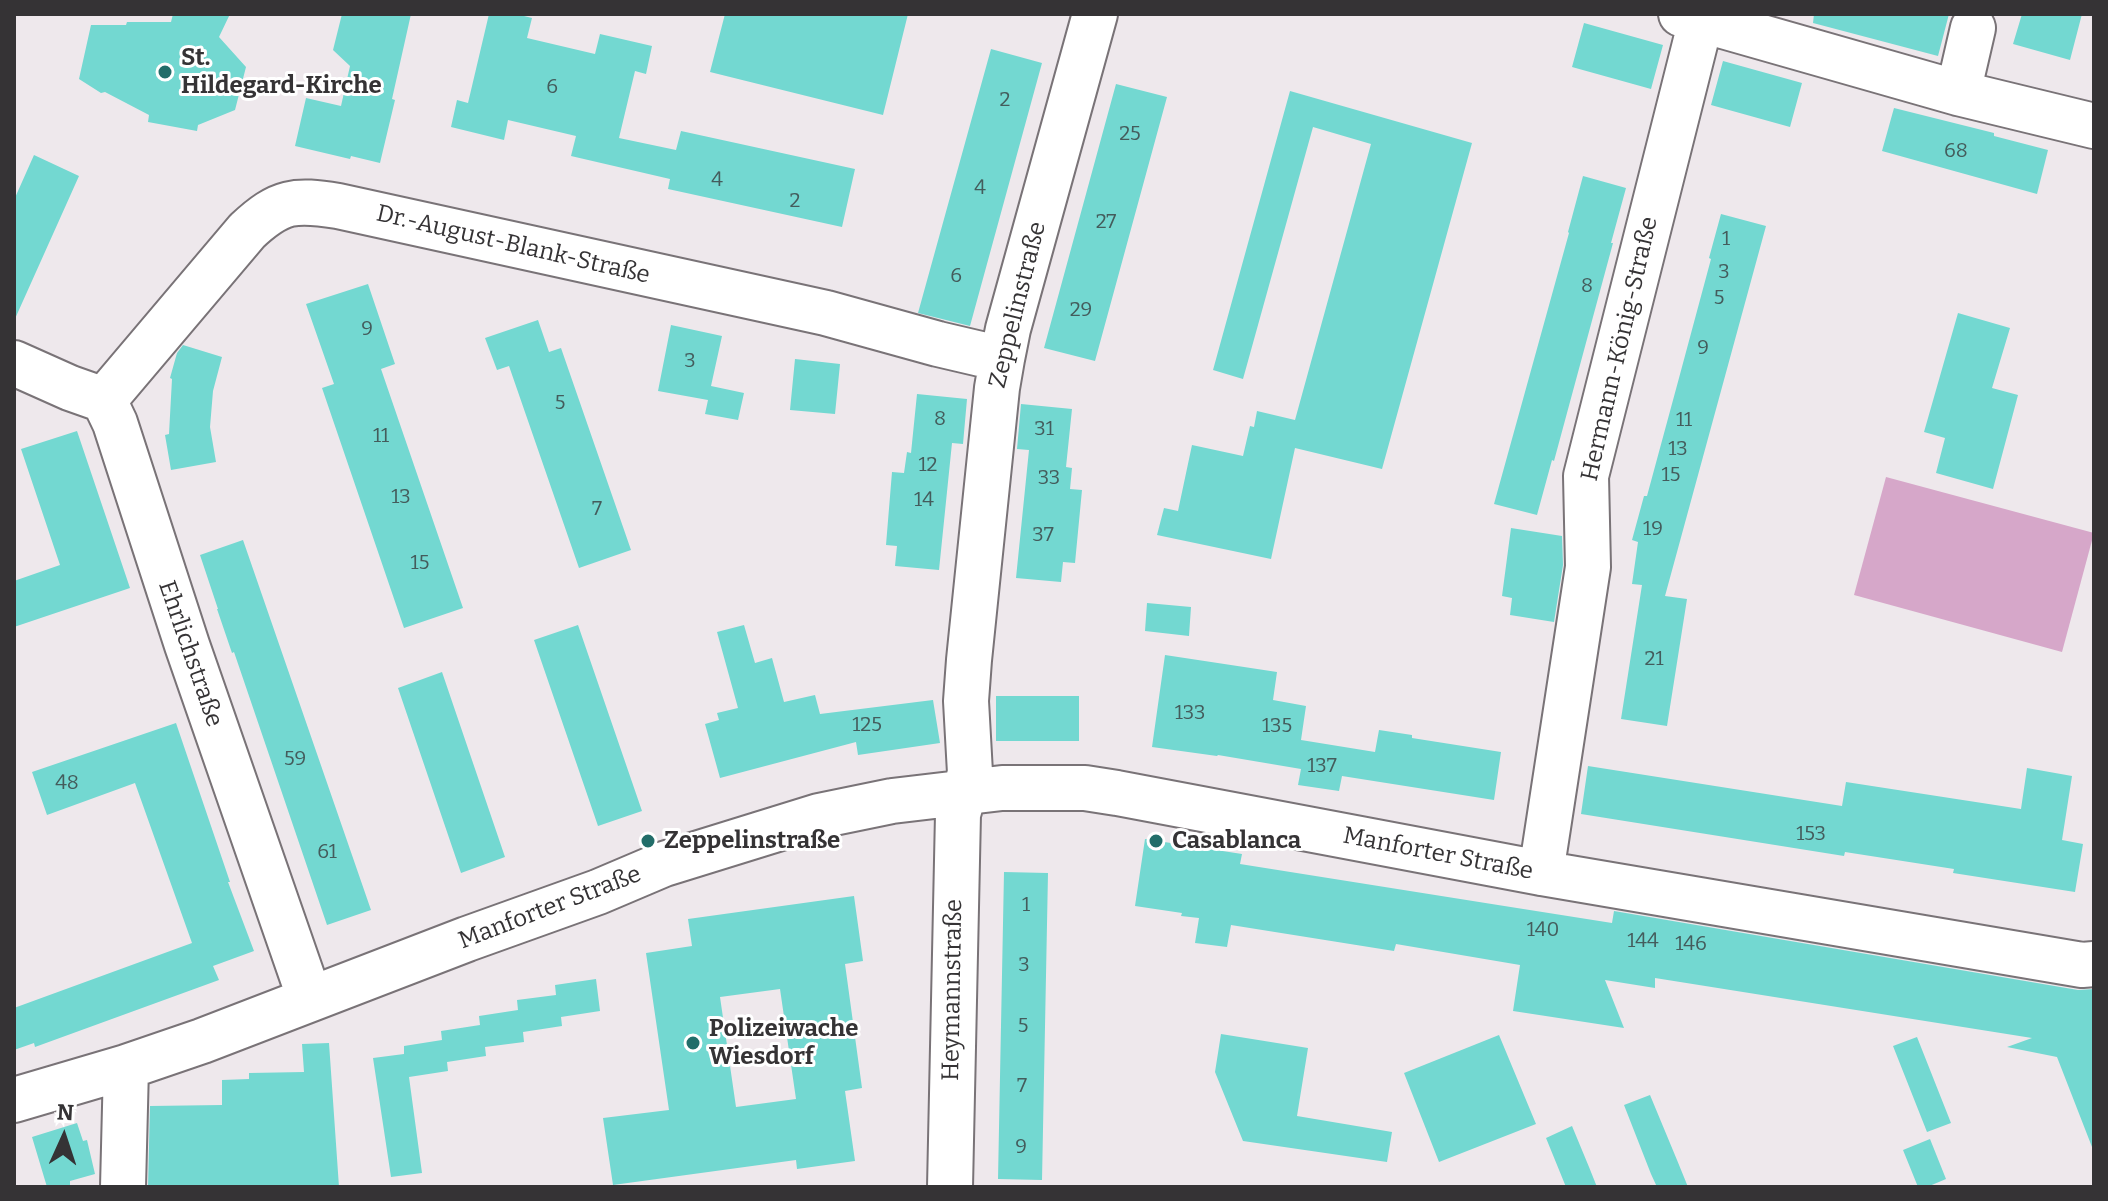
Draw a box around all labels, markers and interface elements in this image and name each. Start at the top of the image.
place label: St. Hildegard-Kirche [181,44,382,100]
marker: St. Hildegard-Kirche [156,63,174,81]
house number: 6 [546,75,558,99]
house number: 2 [1000,88,1010,112]
house number: 25 [1119,122,1141,146]
house number: 68 [1944,139,1968,163]
house number: 4 [711,168,723,192]
house number: 4 [974,176,986,200]
house number: 2 [790,189,800,213]
street label: Dr.-August-Blank-Straße [374,200,652,290]
house number: 27 [1096,210,1116,234]
street label: Hermann-König-Straße [1576,214,1664,484]
street label: Zeppelinstraße [983,219,1053,391]
house number: 1 [1722,227,1730,251]
house number: 3 [1718,260,1730,284]
house number: 6 [950,264,962,288]
house number: 8 [1581,274,1593,298]
house number: 5 [1714,286,1724,310]
house number: 29 [1070,298,1092,322]
house number: 9 [361,317,373,341]
house number: 9 [1697,336,1709,360]
house number: 3 [684,349,696,373]
house number: 5 [555,391,565,415]
house number: 8 [934,407,946,431]
house number: 11 [1676,408,1692,432]
house number: 31 [1034,417,1054,441]
house number: 11 [373,424,389,448]
house number: 13 [1668,437,1688,461]
house number: 12 [919,453,937,477]
house number: 15 [1662,463,1680,487]
house number: 33 [1038,466,1060,490]
house number: 13 [391,485,411,509]
house number: 14 [914,488,934,512]
house number: 7 [592,497,602,521]
house number: 19 [1643,517,1663,541]
house number: 37 [1032,523,1054,547]
house number: 15 [411,551,429,575]
street label: Ehrlichstraße [152,577,228,731]
house number: 21 [1645,647,1663,671]
house number: 133 [1175,701,1205,725]
house number: 125 [852,713,882,737]
house number: 135 [1262,714,1292,738]
house number: 59 [284,747,306,771]
house number: 137 [1307,754,1337,778]
house number: 48 [55,771,79,795]
street label: Manforter Straße [1341,821,1535,887]
house number: 153 [1796,822,1826,846]
place label: Zeppelinstraße [664,827,840,855]
place label: Casablanca [1172,827,1301,855]
marker: Zeppelinstraße [639,832,657,850]
marker: Casablanca [1147,832,1165,850]
house number: 61 [317,840,337,864]
street label: Manforter Straße [455,860,645,956]
house number: 1 [1022,893,1030,917]
street label: Heymannstraße [937,899,969,1081]
house number: 140 [1527,918,1559,942]
house number: 144 [1627,929,1659,953]
house number: 146 [1675,932,1707,956]
house number: 3 [1018,953,1030,977]
house number: 5 [1018,1014,1028,1038]
place label: Polizeiwache Wiesdorf [709,1015,858,1071]
marker: Polizeiwache Wiesdorf [684,1034,702,1052]
house number: 7 [1017,1074,1027,1098]
north arrow [24,1097,104,1177]
text: N [56,1099,74,1126]
house number: 9 [1015,1135,1027,1159]

